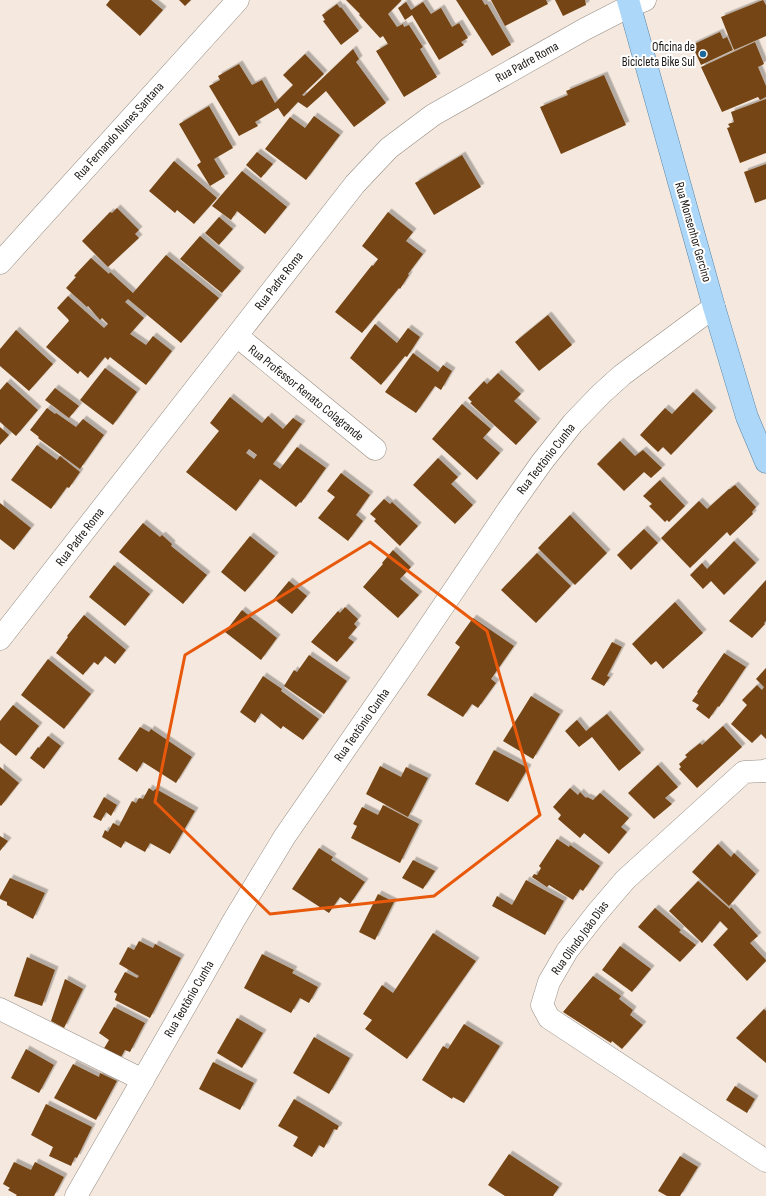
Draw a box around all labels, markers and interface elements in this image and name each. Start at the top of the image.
street label: Rua Padre Roma [493,38,561,86]
place label: Oficina de Bicicleta Bike Sul [622,39,695,70]
marker: Oficina de Bicicleta Bike Sul [698,49,708,59]
street label: Rua Fernando Nunes Santana [71,79,167,183]
street label: Rua Monsenhor Gercino [671,180,715,284]
street label: Rua Padre Roma [251,249,307,313]
street label: Rua Professor Renato Colagrande [245,342,367,444]
street label: Rua Teotônio Cunha [513,420,579,498]
street label: Rua Padre Roma [52,505,108,569]
street label: Rua Teotônio Cunha [331,685,393,765]
street label: Rua Olindo João Dias [548,898,612,978]
street label: Rua Teotônio Cunha [161,958,217,1040]

